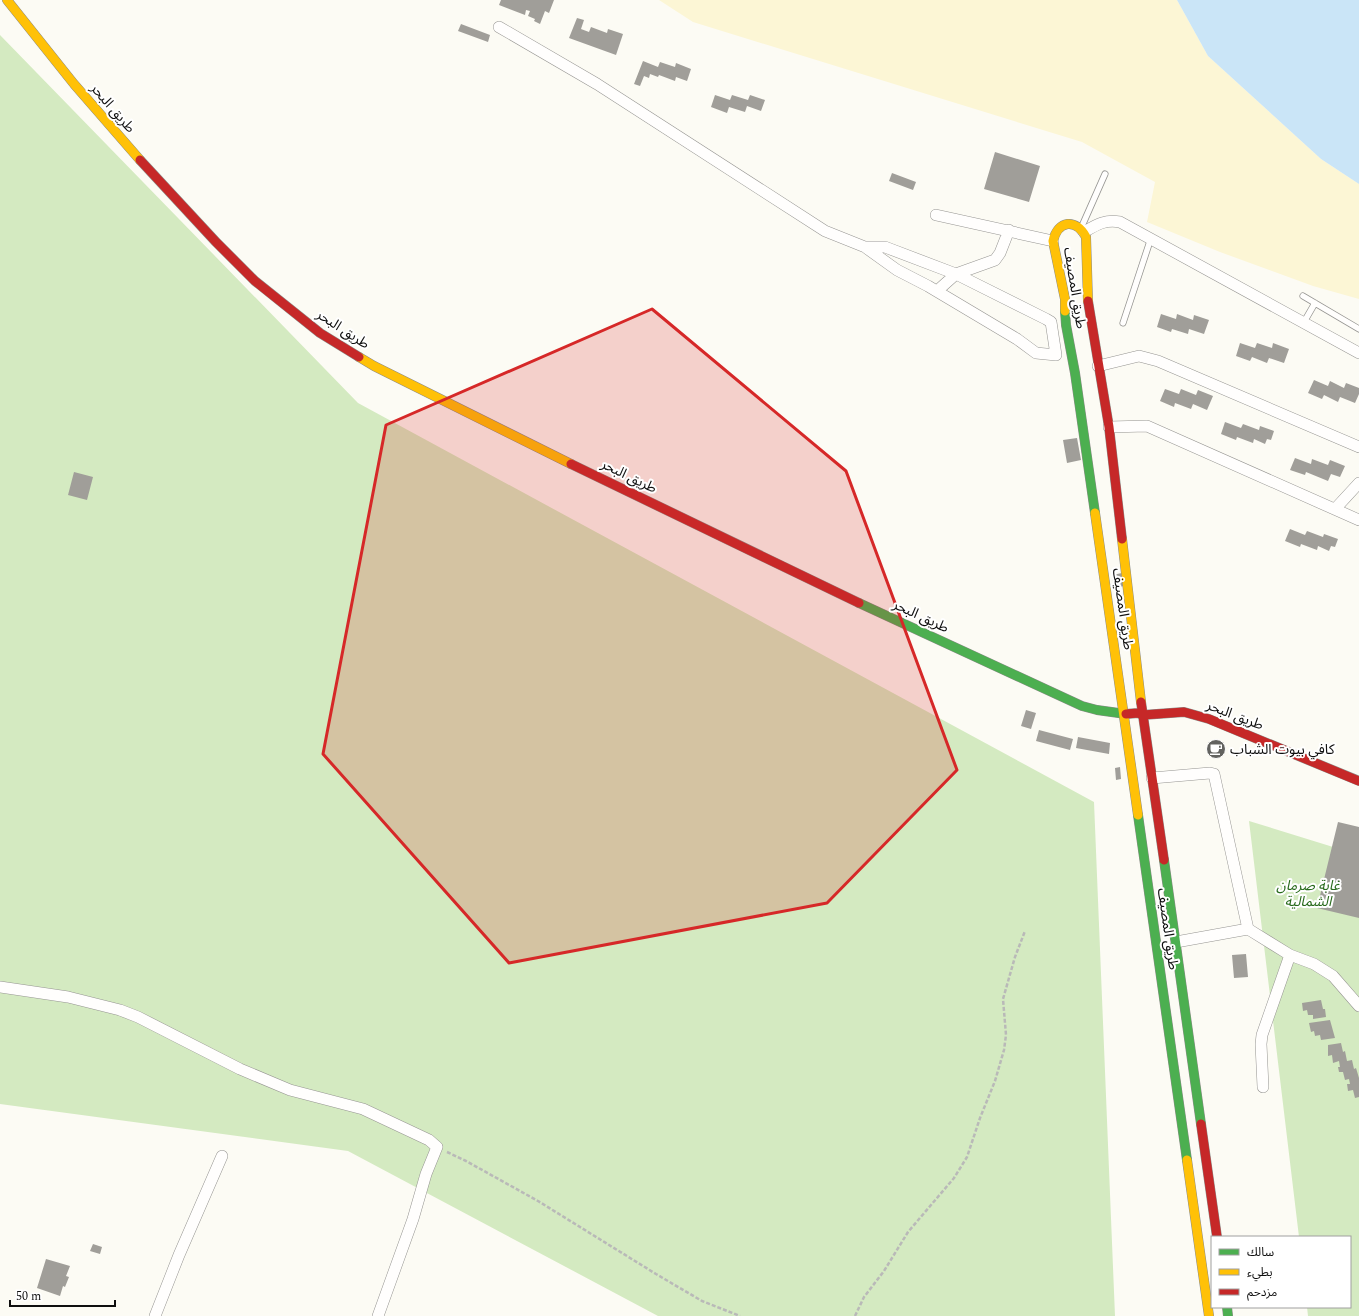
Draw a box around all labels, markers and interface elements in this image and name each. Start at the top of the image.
street label: طريق البحر [85,78,141,137]
street label: طريق المصيف [1058,246,1092,330]
street label: طريق البحر [311,303,374,354]
street label: طريق البحر [597,453,660,499]
street label: طريق المصيف [1107,567,1139,651]
street label: طريق البحر [889,593,953,638]
street label: طريق البحر [1202,694,1267,736]
cafe icon: كافي بيوت الشباب [1205,738,1227,760]
place label: كافي بيوت الشباب [1230,739,1335,760]
park label: غابة صرمان الشمالية [1276,875,1340,912]
street label: طريق المصيف [1152,887,1184,971]
legend [1211,1236,1351,1308]
text: سالك [1247,1243,1274,1262]
text: بطيء [1247,1263,1273,1282]
scale bar [10,1282,115,1308]
text: مزدحم [1247,1283,1277,1302]
text: 50 m [16,1287,41,1306]

